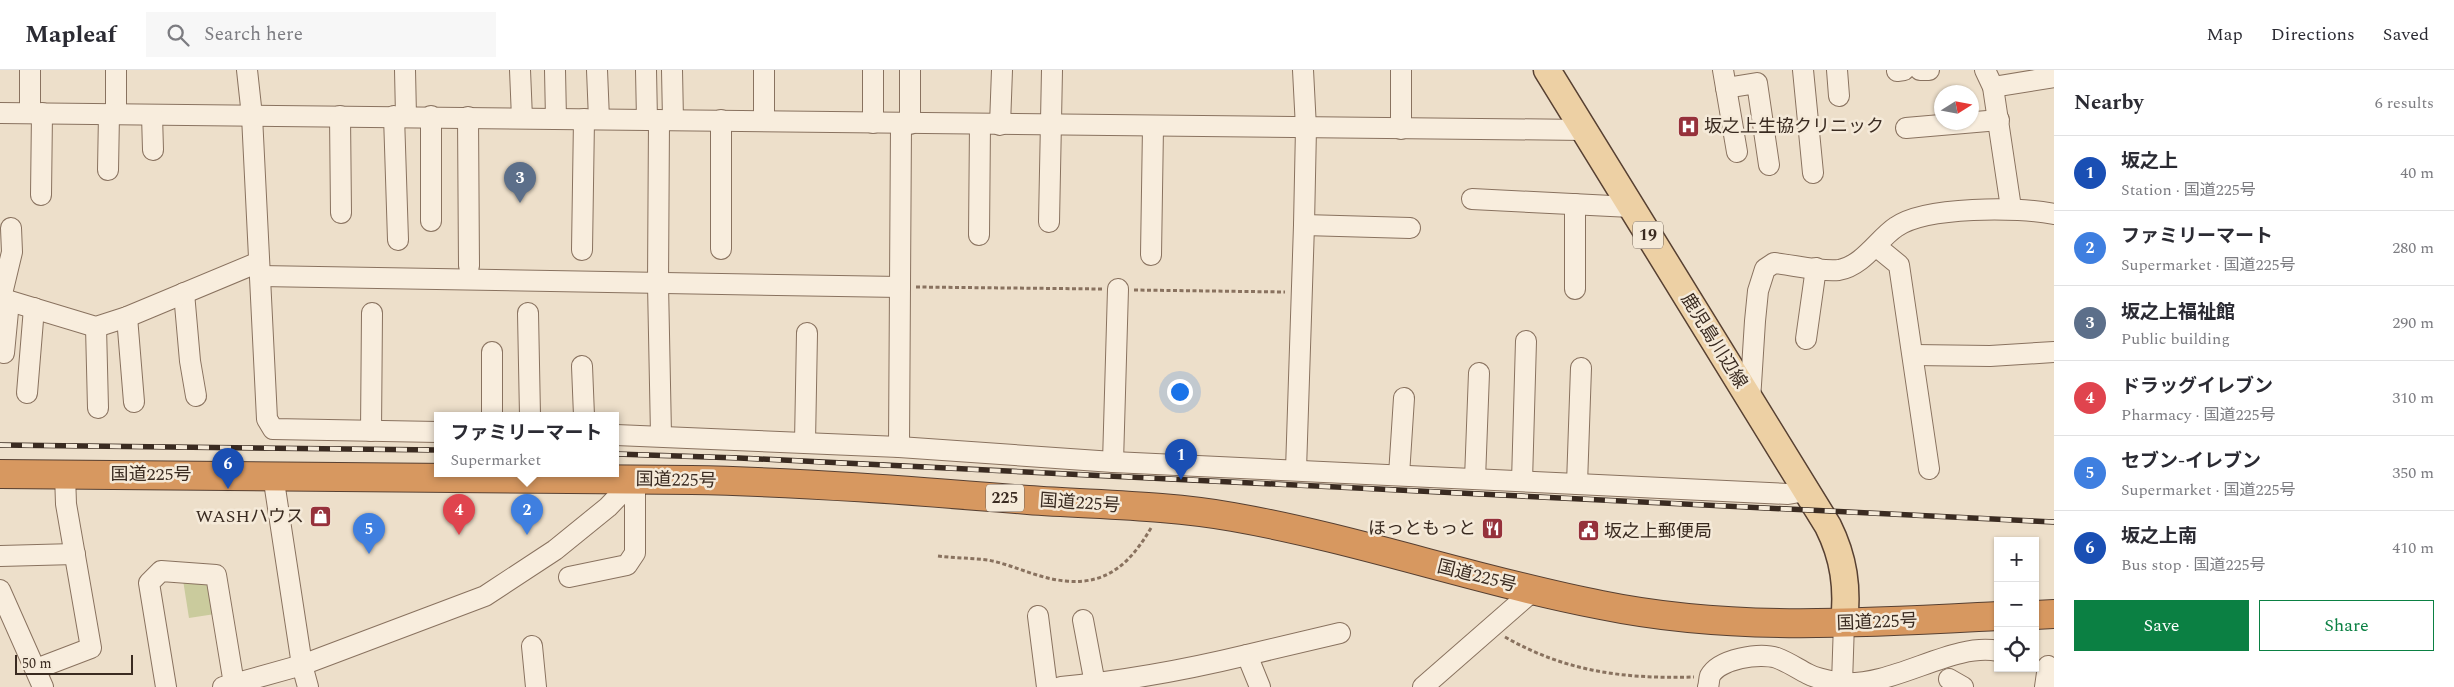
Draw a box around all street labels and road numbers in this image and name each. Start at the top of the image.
road number: 19 [1633,222,1663,248]
street label: 鹿児島川辺線 [1674,288,1754,394]
street label: 国道225号 [111,461,192,488]
street label: 国道225号 [635,466,717,494]
road number: 225 [986,484,1024,512]
street label: 国道225号 [1039,487,1121,519]
street label: 国道225号 [1434,553,1520,599]
street label: 国道225号 [1836,607,1918,637]

